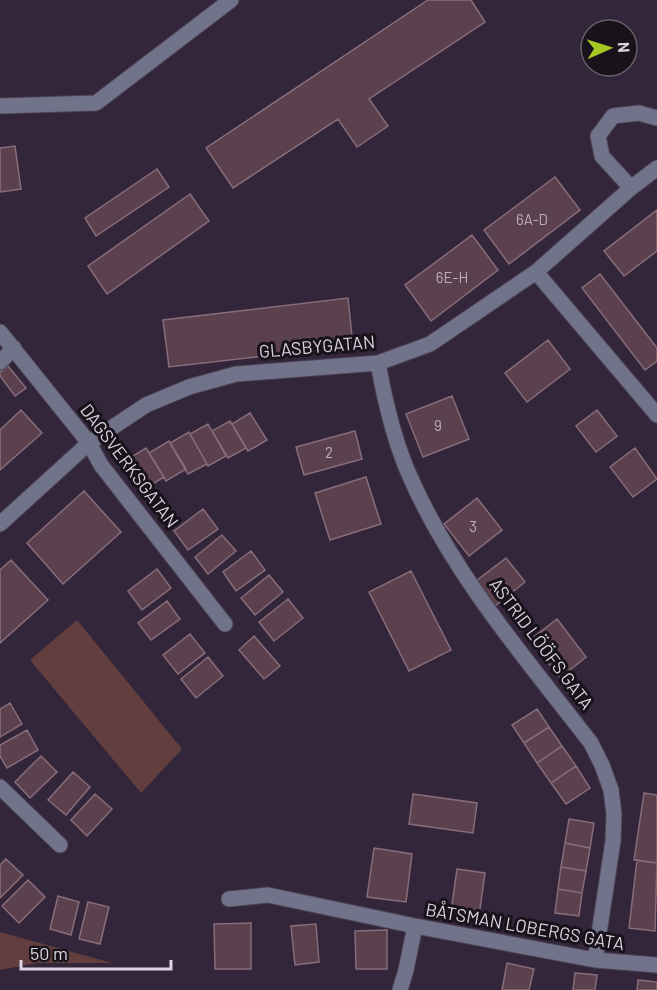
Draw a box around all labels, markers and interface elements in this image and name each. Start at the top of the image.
north arrow [579,18,639,78]
text: N [615,41,634,53]
house number: 6A-D [516,210,548,228]
house number: 6E-H [436,268,468,286]
street label: GLASBYGATAN [258,330,376,362]
street label: DAGSVERKSGATAN [76,399,184,532]
house number: 9 [434,416,442,434]
house number: 2 [325,443,333,461]
house number: 3 [469,517,477,535]
street label: ASTRID LÖÖFS GATA [485,573,598,714]
street label: BÅTSMAN LOBERGS GATA [424,898,626,954]
scale bar [21,933,171,971]
text: 50 m [30,942,68,964]

